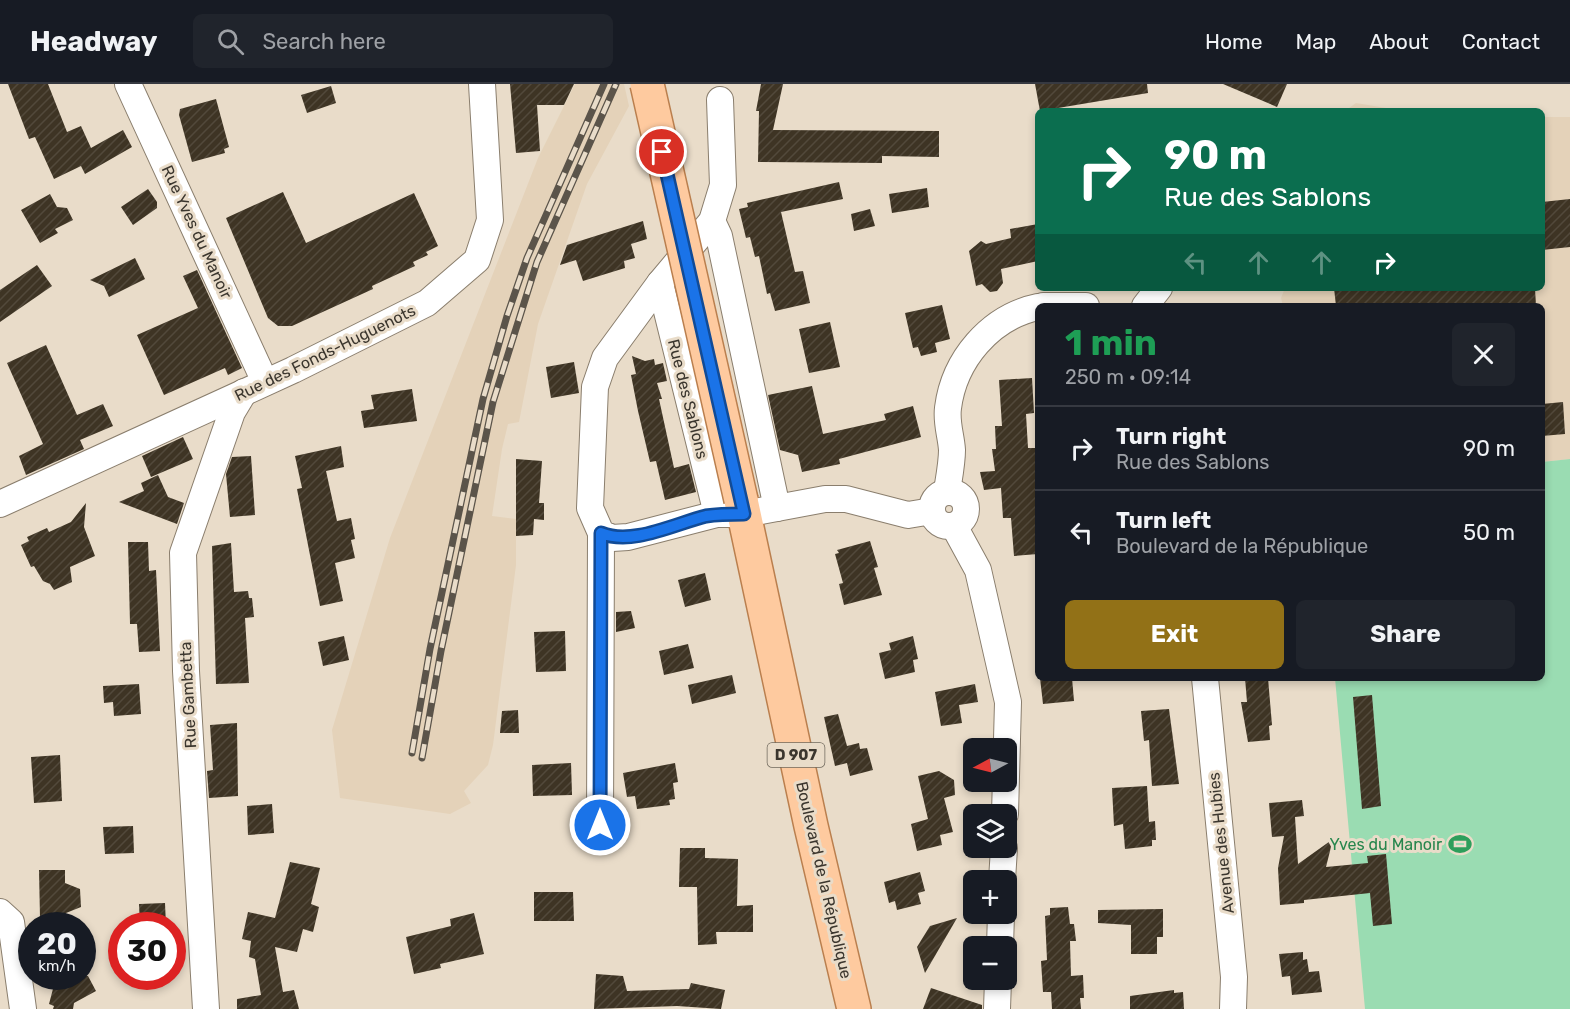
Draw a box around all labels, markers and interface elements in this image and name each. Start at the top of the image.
search box [193,14,613,68]
text: Headway [30,25,157,58]
icon: search [214,25,247,58]
text: Search here [262,28,386,55]
text: Home [1205,29,1262,54]
text: Map [1295,29,1336,54]
text: About [1369,29,1429,54]
text: Contact [1462,29,1540,54]
pin [636,126,687,177]
text: 90 m [1164,130,1267,180]
icon: right [1065,132,1143,210]
icon: arrive [645,135,678,168]
street label: Rue Yves du Manoir [158,162,236,302]
text: Rue des Sablons [1164,181,1371,213]
icon: left [1179,246,1212,279]
icon: ahead [1242,246,1275,279]
icon: ahead [1305,246,1338,279]
icon: right [1368,246,1401,279]
street label: Rue des Fonds-Huguenots [231,301,419,405]
text: 1 min [1065,321,1157,364]
button: close [1452,323,1515,386]
street label: Rue des Sablons [664,337,712,461]
text: 250 m · 09:14 [1065,365,1191,389]
text: Turn right [1116,423,1226,450]
icon: right [1065,432,1098,465]
text: 90 m [1463,435,1515,462]
text: Rue des Sablons [1116,450,1269,474]
text: Turn left [1116,507,1211,534]
icon: left [1065,516,1098,549]
text: 50 m [1463,519,1515,546]
text: Boulevard de la République [1116,534,1368,558]
button: Exit [1065,600,1284,669]
button: Share [1296,600,1515,669]
street label: Rue Gambetta [176,641,200,749]
north arrow [963,738,1017,792]
map controls [963,738,1017,990]
road number: D 907 [768,743,824,767]
street label: Avenue des Hubies [1204,771,1238,915]
street label: Boulevard de la République [792,780,856,980]
position arrow [568,793,632,857]
button: layers [963,804,1017,858]
sports icon: Yves du Manoir [1447,831,1473,857]
place label: Yves du Manoir [1329,835,1442,854]
button: + [963,870,1017,924]
speed limit sign: 30 [108,912,186,990]
text: 20 [37,926,77,962]
button: − [963,936,1017,990]
text: km/h [38,957,76,975]

